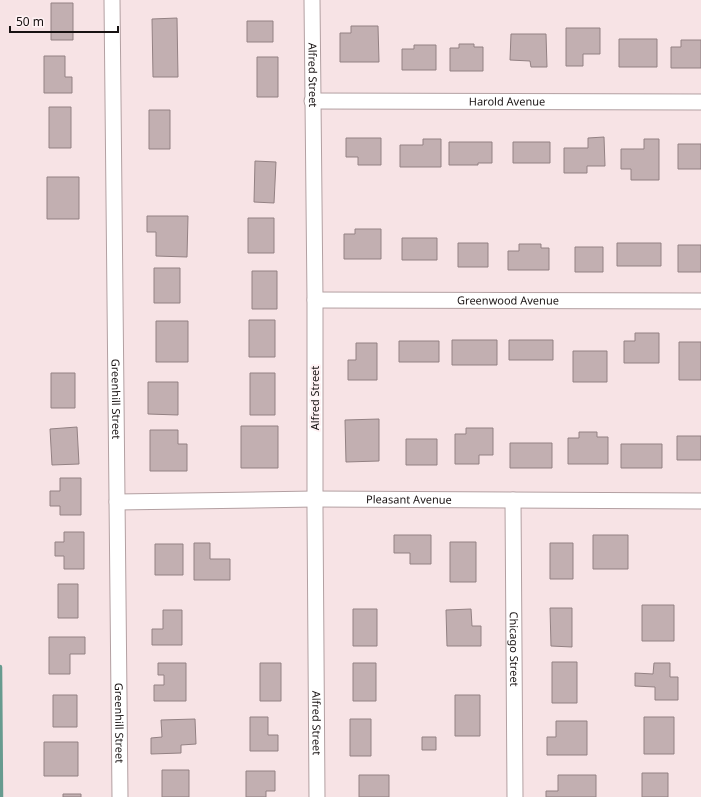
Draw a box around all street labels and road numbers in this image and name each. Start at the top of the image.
street label: Alfred Street [305,43,321,107]
street label: Harold Avenue [469,93,545,109]
street label: Greenwood Avenue [457,292,559,308]
street label: Greenhill Street [109,359,124,439]
street label: Alfred Street [307,366,322,430]
street label: Pleasant Avenue [366,491,452,507]
street label: Chicago Street [507,611,522,687]
street label: Greenhill Street [112,683,128,763]
street label: Alfred Street [309,691,325,755]

